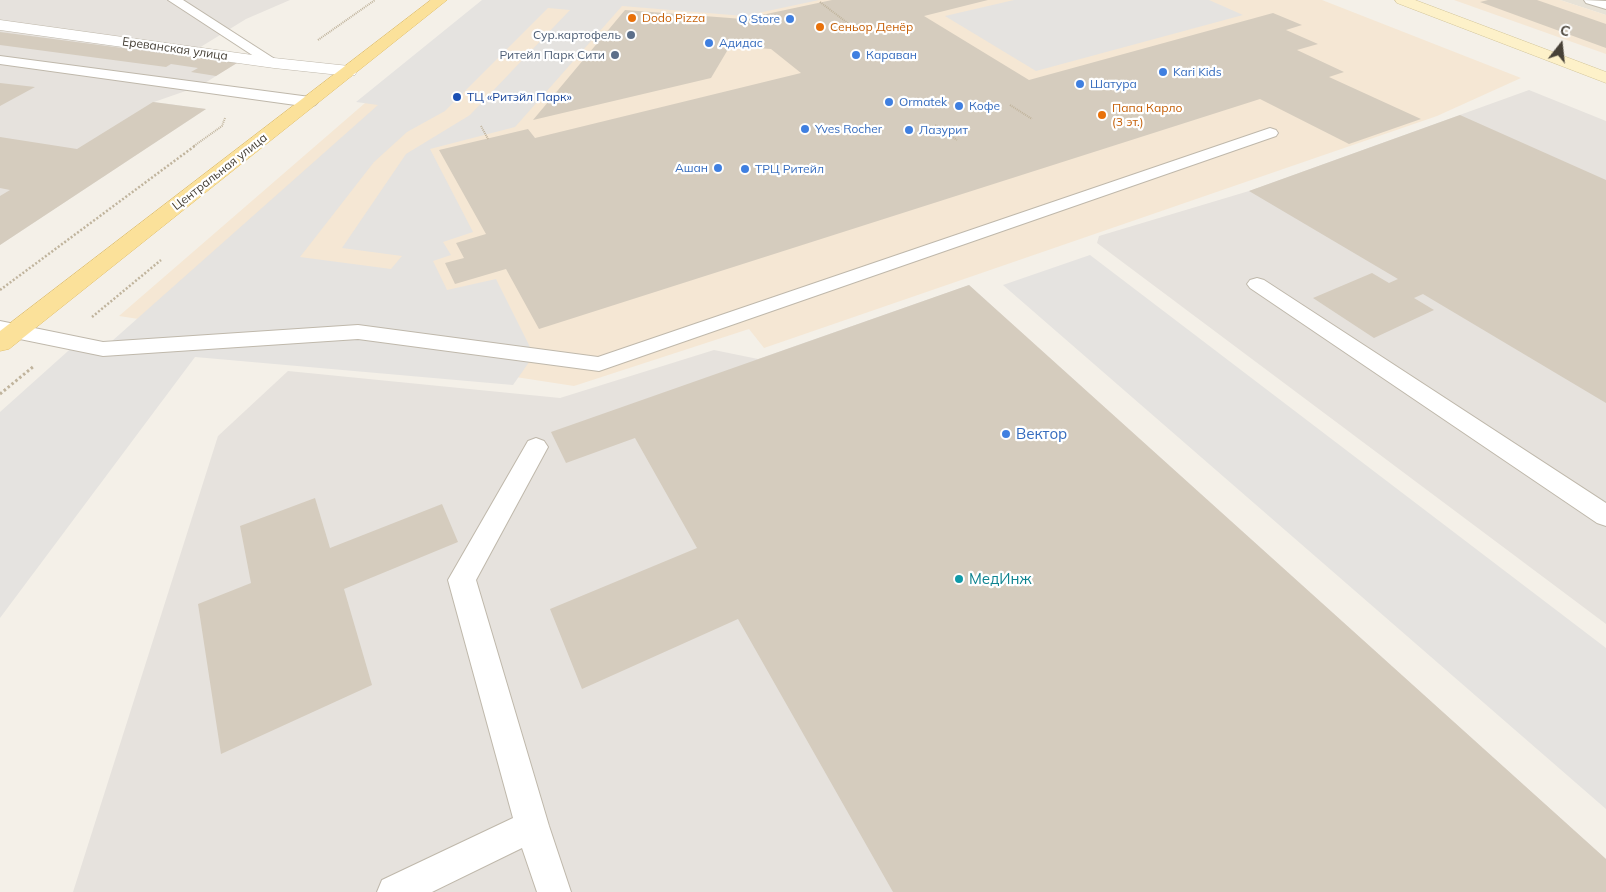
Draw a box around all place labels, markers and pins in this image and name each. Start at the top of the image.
place label: Dodo Pizza [642,11,705,25]
marker: Dodo Pizza [626,12,638,24]
place label: Q Store [738,12,780,26]
marker: Q Store [784,13,796,25]
place label: Сеньор Денёр [830,20,913,34]
marker: Сеньор Денёр [814,21,826,33]
place label: Сур.картофель [533,28,621,42]
marker: Сур.картофель [625,29,637,41]
place label: Адидас [719,36,763,50]
marker: Адидас [703,37,715,49]
place label: Ритейл Парк Сити [499,48,605,62]
place label: Караван [866,48,917,62]
marker: Ритейл Парк Сити [609,49,621,61]
marker: Караван [850,49,862,61]
place label: Kari Kids [1173,65,1222,79]
marker: Kari Kids [1157,66,1169,78]
place label: Шатура [1090,77,1137,91]
marker: Шатура [1074,78,1086,90]
place label: ТЦ «Ритэйл Парк» [467,90,572,104]
marker: ТЦ «Ритэйл Парк» [451,91,463,103]
place label: Ormatek [899,95,947,109]
marker: Ormatek [883,96,895,108]
place label: Кофе [969,99,1000,113]
marker: Кофе [953,100,965,112]
place label: Папа Карло (3 эт.) [1112,101,1183,129]
marker: Папа Карло (3 эт.) [1096,109,1108,121]
place label: Yves Rocher [815,122,882,136]
marker: Yves Rocher [799,123,811,135]
place label: Лазурит [919,123,968,137]
marker: Лазурит [903,124,915,136]
place label: Ашан [675,161,708,175]
marker: Ашан [712,162,724,174]
place label: ТРЦ Ритейл [755,162,824,176]
marker: ТРЦ Ритейл [739,163,751,175]
place label: Вектор [1016,425,1067,443]
marker: Вектор [1000,428,1012,440]
place label: МедИнж [969,570,1032,588]
marker: МедИнж [953,573,965,585]

